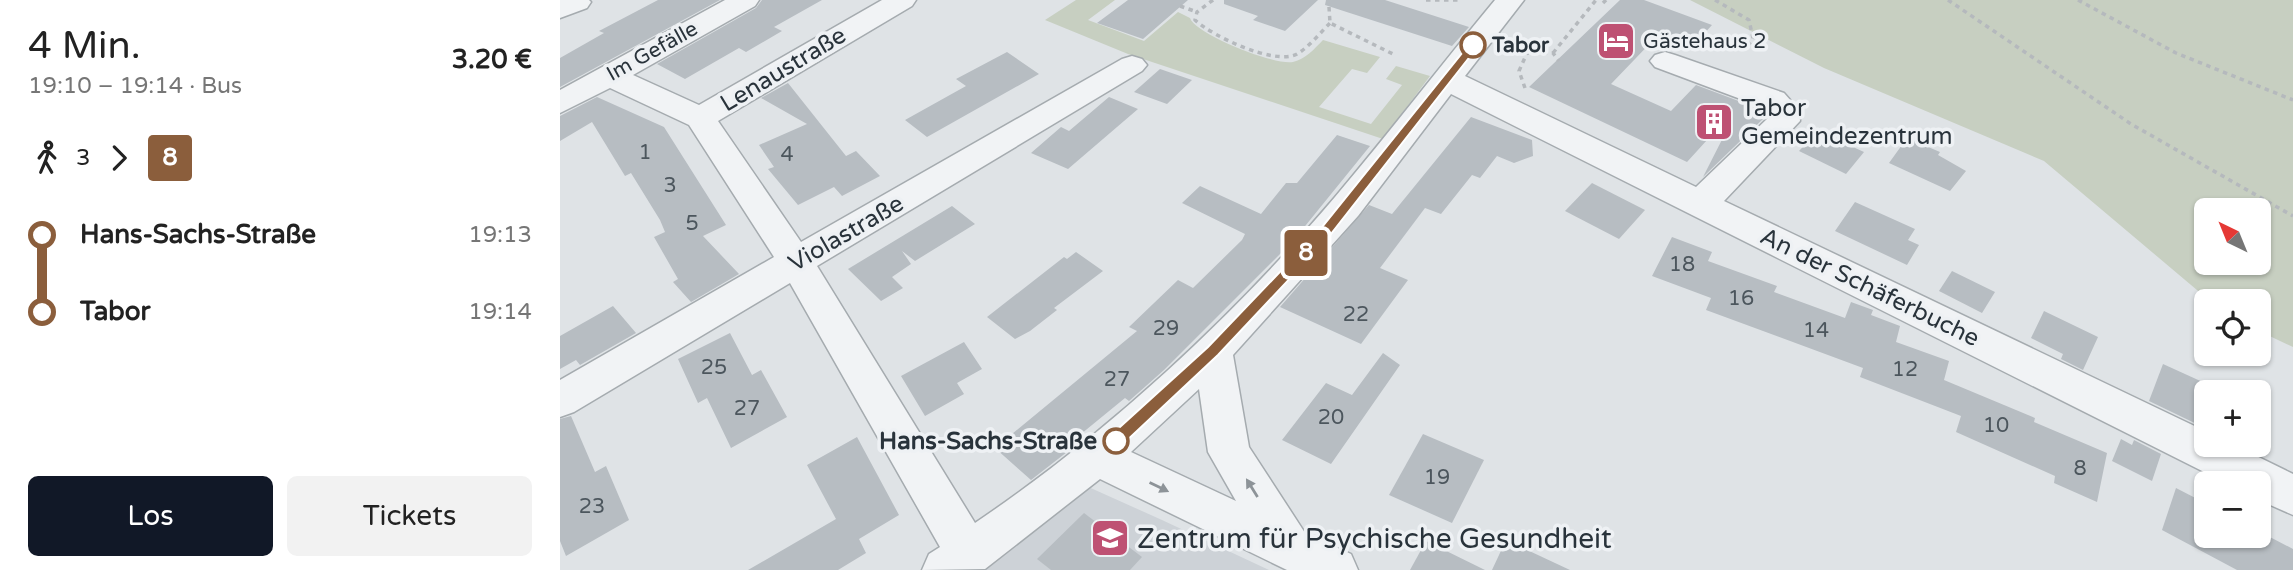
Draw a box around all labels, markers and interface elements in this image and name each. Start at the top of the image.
street label: Im Gefälle [602,16,702,87]
hotel icon: Gästehaus 2 [1595,20,1637,62]
street label: Lenaustraße [715,21,851,118]
text: 4 Min. [28,23,141,69]
place label: Gästehaus 2 [1643,29,1766,54]
marker: Tabor [1460,32,1486,58]
place label: Tabor [1491,33,1550,58]
text: 3.20 € [452,44,532,75]
text: 19:10 – 19:14 · Bus [28,72,242,100]
place label: Tabor Gemeindezentrum [1741,94,1953,151]
building icon: Tabor Gemeindezentrum [1693,101,1735,143]
icon: walk [28,139,66,177]
icon: forward [100,139,138,177]
house number: 1 [638,140,652,165]
house number: 4 [780,142,794,167]
text: 8 [162,143,178,172]
text: 3 [76,144,90,172]
house number: 3 [663,173,677,198]
street label: Violastraße [784,189,909,278]
north arrow [2194,198,2272,275]
map controls [2194,198,2271,548]
house number: 5 [685,211,699,236]
text: Hans-Sachs-Straße [80,219,316,250]
text: 19:13 [468,221,532,249]
street label: An der Schäferbuche [1755,222,1984,353]
line badge: 8 [1283,230,1329,276]
text: 8 [1298,238,1314,267]
house number: 18 [1669,252,1695,277]
house number: 16 [1728,286,1754,311]
button: locate [2194,289,2271,366]
text: Tabor [80,296,151,327]
text: 19:14 [468,298,532,326]
house number: 22 [1343,302,1369,327]
house number: 29 [1153,316,1179,341]
house number: 14 [1803,318,1829,343]
house number: 25 [701,355,727,380]
house number: 12 [1892,357,1918,382]
house number: 27 [1104,367,1130,392]
button: + [2194,380,2271,457]
house number: 27 [734,396,760,421]
house number: 20 [1318,405,1344,430]
house number: 10 [1983,413,2009,438]
place label: Hans-Sachs-Straße [879,427,1097,456]
marker: Hans-Sachs-Straße [1103,428,1129,454]
house number: 8 [2073,456,2087,481]
house number: 19 [1424,465,1450,490]
button: − [2194,471,2271,548]
button: Los [28,476,273,556]
button: Tickets [287,476,532,556]
one-way arrow [1245,478,1258,498]
one-way arrow [1149,481,1169,492]
house number: 23 [579,494,605,519]
school or university icon: Zentrum für Psychische Gesundheit [1089,517,1131,559]
place label: Zentrum für Psychische Gesundheit [1137,522,1612,556]

